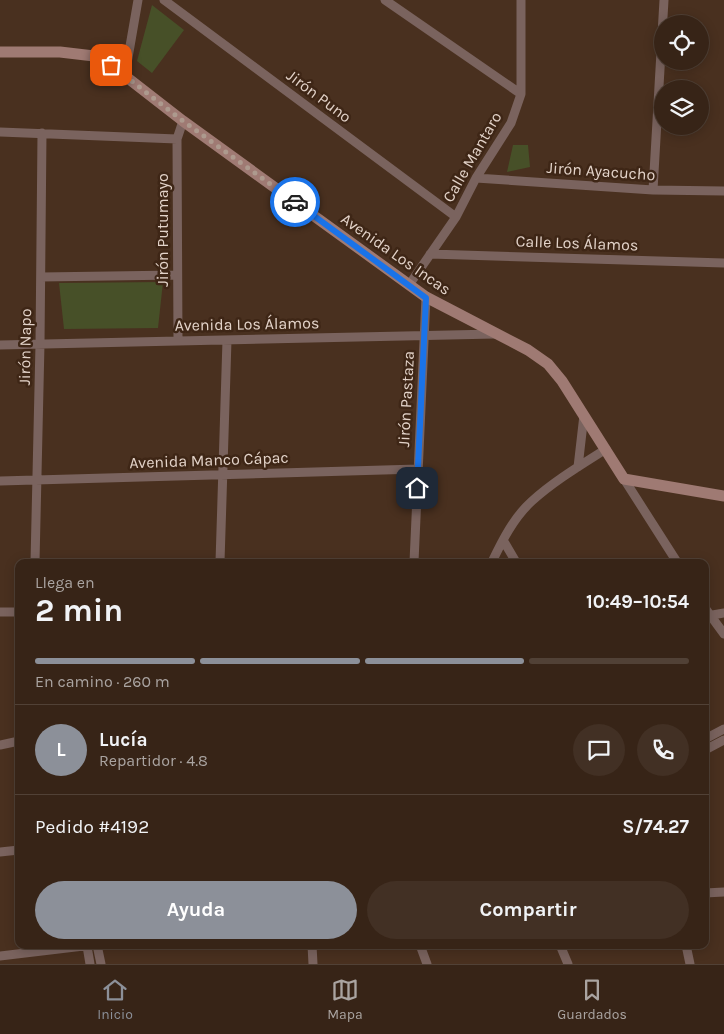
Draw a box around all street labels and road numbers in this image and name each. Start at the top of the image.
street label: Jirón Puno [283,65,355,127]
street label: Calle Mantaro [439,109,505,205]
street label: Jirón Ayacucho [546,158,656,184]
street label: Jirón Putumayo [153,173,172,287]
street label: Avenida Los Incas [337,209,455,299]
street label: Calle Los Álamos [515,231,639,255]
street label: Jirón Napo [15,308,35,386]
street label: Avenida Los Álamos [175,313,319,335]
street label: Jirón Pastaza [394,350,418,448]
street label: Avenida Manco Cápac [129,448,289,472]

